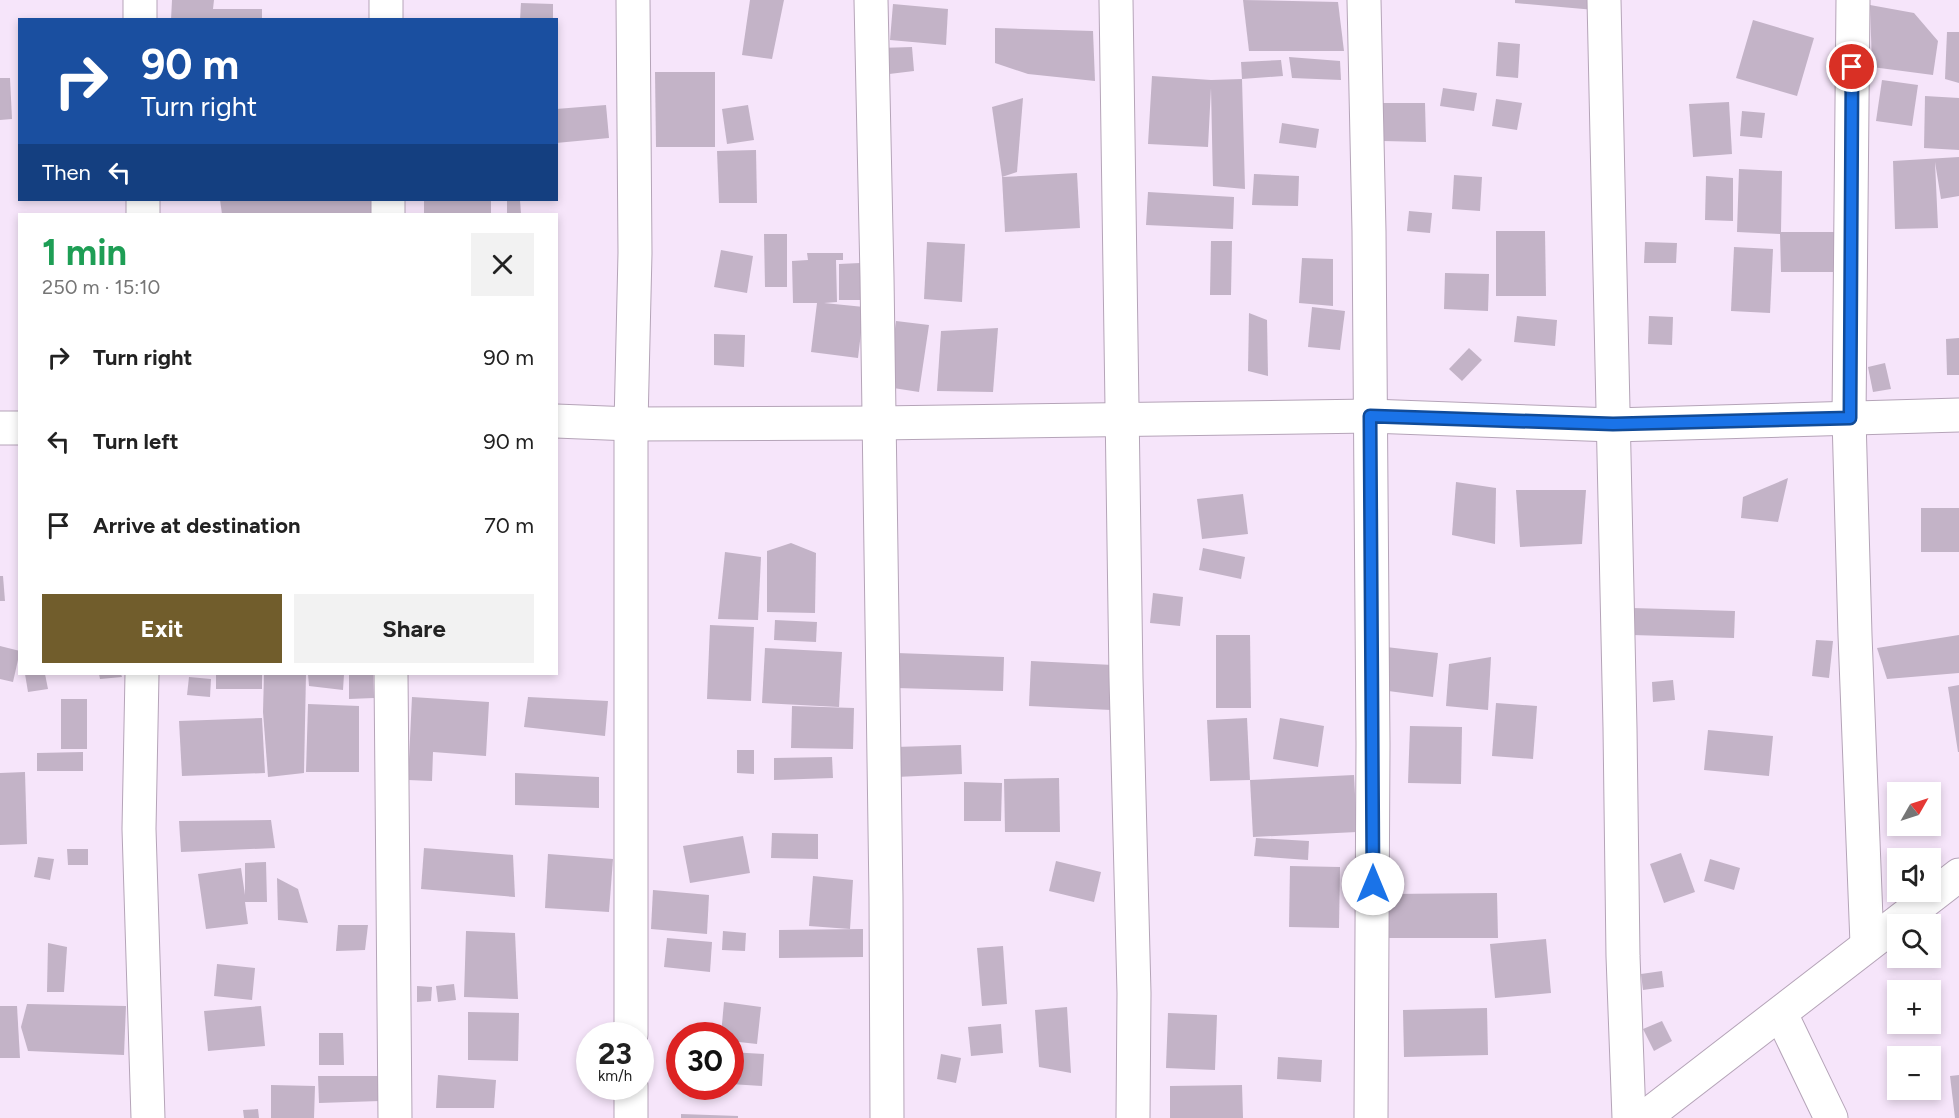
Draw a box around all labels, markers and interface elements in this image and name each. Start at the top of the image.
text: 90 m [141,39,239,90]
pin [1826,41,1877,92]
icon: right [42,42,120,120]
icon: arrive [1835,50,1868,83]
text: Turn right [141,90,257,123]
icon: left [103,156,136,189]
text: Then [42,159,91,186]
text: 1 min [42,231,127,274]
button: close [471,233,534,296]
text: 250 m · 15:10 [42,275,160,299]
icon: right [42,341,75,374]
text: Turn right [93,344,192,371]
text: 90 m [483,344,534,371]
icon: left [42,425,75,458]
text: Turn left [93,428,179,455]
text: 90 m [483,428,534,455]
icon: arrive [42,509,75,542]
text: Arrive at destination [93,512,301,539]
text: 70 m [484,512,534,539]
button: Exit [42,594,282,663]
button: Share [294,594,534,663]
north arrow [1887,782,1941,836]
map controls [1887,782,1941,1100]
button: sound [1887,848,1941,902]
position arrow [1341,852,1405,916]
button: search [1887,914,1941,968]
button: + [1887,980,1941,1034]
speed limit sign: 30 [666,1022,744,1100]
text: 23 [598,1035,632,1072]
button: − [1887,1046,1941,1100]
text: km/h [598,1067,632,1085]

